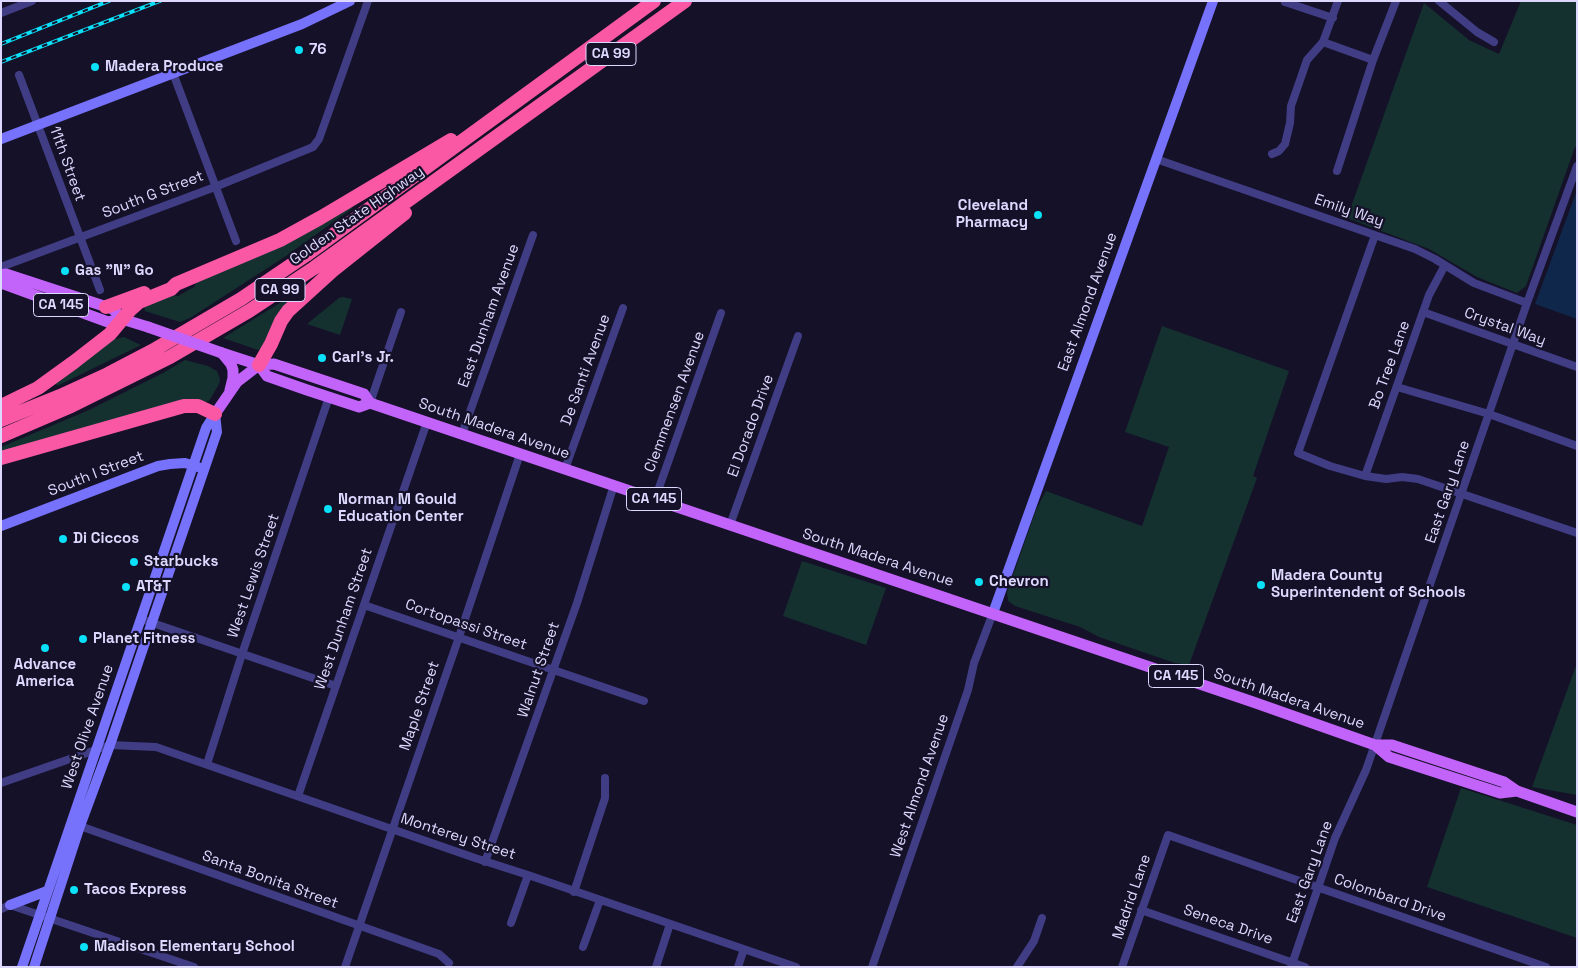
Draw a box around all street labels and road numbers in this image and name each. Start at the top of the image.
road number: CA 99 [586,42,636,66]
street label: 11th Street [45,124,89,204]
street label: Golden State Highway [286,163,428,269]
street label: South G Street [100,167,206,223]
street label: Emily Way [1312,191,1386,231]
street label: East Almond Avenue [1054,230,1122,374]
street label: East Dunham Avenue [455,242,523,390]
road number: CA 99 [255,278,305,302]
road number: CA 145 [34,294,88,316]
street label: Crystal Way [1462,304,1548,350]
street label: De Santi Avenue [558,312,614,428]
street label: Bo Tree Lane [1366,318,1414,412]
street label: Clemmensen Avenue [641,329,709,475]
street label: El Dorado Drive [724,372,778,480]
street label: South Madera Avenue [416,395,572,463]
street label: East Gary Lane [1422,438,1474,546]
street label: South I Street [46,448,146,500]
road number: CA 145 [626,488,682,510]
street label: West Lewis Street [224,511,284,641]
street label: South Madera Avenue [800,525,956,591]
street label: West Dunham Street [311,546,377,692]
street label: Cortopassi Street [403,596,529,654]
street label: Walnut Street [514,620,564,720]
street label: Maple Street [396,659,444,753]
street label: West Olive Avenue [58,662,118,792]
road number: CA 145 [1148,664,1204,688]
street label: South Madera Avenue [1211,665,1367,733]
street label: West Almond Avenue [887,712,953,860]
street label: Monterey Street [398,810,518,864]
street label: East Gary Lane [1283,818,1337,926]
street label: Santa Bonita Street [200,847,340,913]
street label: Madrid Lane [1109,852,1155,942]
street label: Colombard Drive [1331,870,1449,926]
street label: Seneca Drive [1181,901,1275,949]

